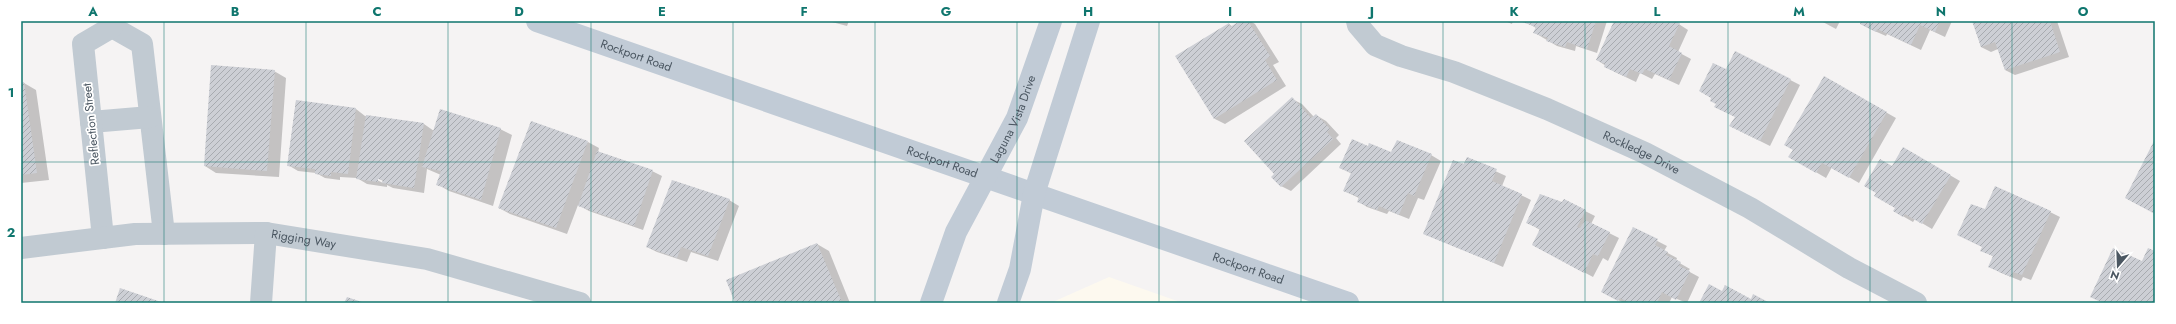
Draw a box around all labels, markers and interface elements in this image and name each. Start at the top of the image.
text: A [87,2,98,21]
text: B [231,2,240,21]
text: C [372,2,382,21]
text: D [514,2,524,21]
text: E [658,2,666,21]
text: F [800,2,808,21]
text: G [941,2,952,21]
text: H [1083,2,1093,21]
text: I [1228,2,1232,21]
text: J [1367,2,1374,21]
text: K [1509,2,1519,21]
text: L [1654,2,1661,21]
text: M [1793,2,1805,21]
text: N [1936,2,1946,21]
text: O [2078,2,2089,21]
street label: Rockport Road [598,35,674,76]
street label: Laguna Vista Drive [985,73,1040,166]
street label: Reflection Street [78,82,104,166]
text: 1 [8,83,14,102]
street label: Rockledge Drive [1600,126,1683,179]
street label: Rockport Road [904,141,980,183]
text: 2 [7,223,15,242]
street label: Rigging Way [270,225,338,253]
north arrow [2098,246,2138,286]
street label: Rockport Road [1210,248,1286,289]
text: N [2108,266,2121,284]

